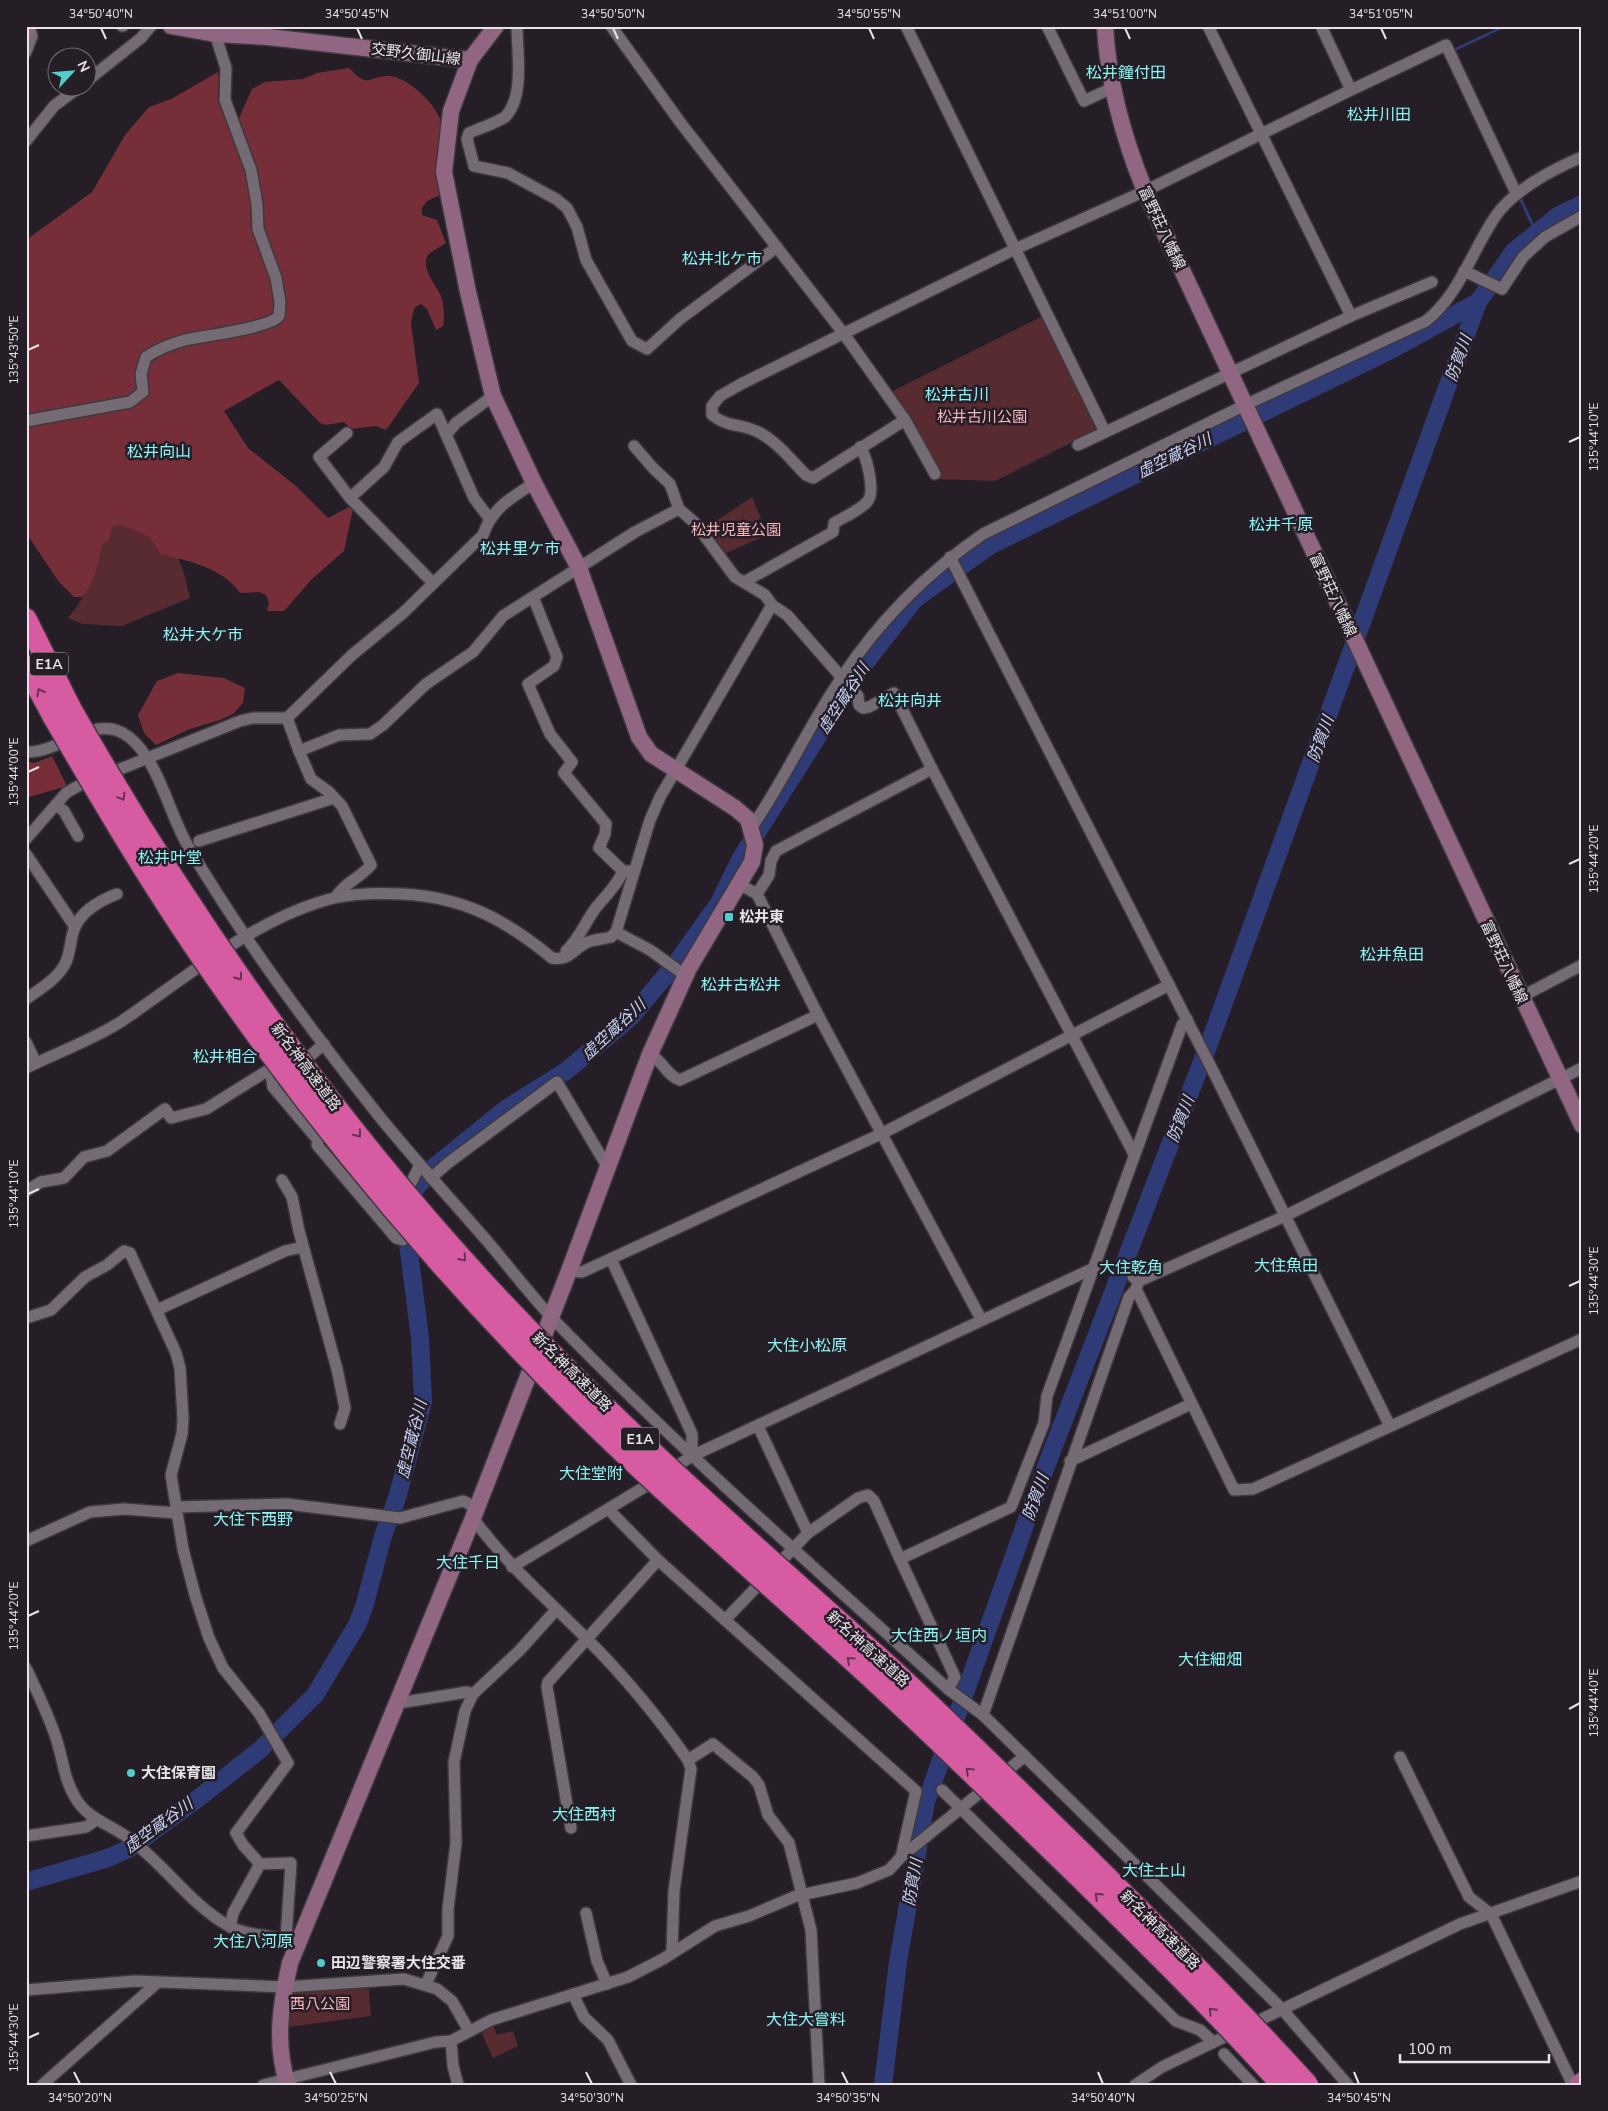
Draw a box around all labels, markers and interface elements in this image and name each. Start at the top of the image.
text: 34°50'40"N [69,6,133,22]
text: 34°50'45"N [325,6,389,22]
text: 34°50'50"N [581,6,645,22]
text: 34°50'55"N [837,6,901,22]
text: 34°51'00"N [1093,6,1157,22]
text: 34°51'05"N [1349,6,1413,22]
street label: 交野久御山線 [370,39,462,69]
north arrow [48,48,98,98]
text: N [72,58,94,75]
district label: 松井鐘付田 [1086,62,1166,84]
district label: 松井川田 [1347,104,1411,126]
street label: 富野荘八幡線 [1134,183,1190,273]
district label: 松井北ケ市 [682,248,762,270]
text: 135°43'50"E [6,315,22,385]
water label: 防賀川 [1440,330,1478,385]
district label: 松井古川 [925,384,989,406]
text: 135°44'10"E [1586,402,1602,472]
park label: 松井古川公園 [937,407,1027,427]
water label: 虚空蔵谷川 [1134,428,1217,483]
district label: 松井向山 [127,441,191,463]
district label: 松井千原 [1249,514,1313,536]
park label: 松井児童公園 [691,520,781,540]
district label: 松井里ケ市 [480,538,560,560]
street label: 富野荘八幡線 [1305,550,1361,640]
district label: 松井大ケ市 [163,624,243,646]
road number: E1A [30,652,68,676]
water label: 虚空蔵谷川 [813,657,876,738]
one-way arrow [36,688,46,697]
district label: 松井向井 [878,690,942,712]
water label: 防賀川 [1302,711,1340,766]
text: 135°44'00"E [6,737,22,807]
one-way arrow [115,791,125,800]
text: 135°44'20"E [1586,824,1602,894]
district label: 松井叶堂 [138,847,202,869]
place label: 松井東 [739,907,784,927]
marker: 松井東 [723,911,735,923]
street label: 富野荘八幡線 [1476,917,1532,1007]
district label: 松井魚田 [1360,944,1424,966]
one-way arrow [233,971,242,981]
district label: 松井古松井 [701,974,781,996]
water label: 虚空蔵谷川 [577,993,652,1065]
street label: 新名神高速道路 [266,1019,346,1115]
district label: 松井相合 [193,1046,257,1068]
water label: 防賀川 [1162,1091,1201,1146]
one-way arrow [353,1129,362,1138]
text: 135°44'10"E [6,1159,22,1229]
text: 135°44'30"E [1586,1246,1602,1316]
one-way arrow [458,1253,467,1262]
district label: 大住魚田 [1254,1255,1318,1277]
district label: 大住乾角 [1099,1257,1163,1279]
street label: 新名神高速道路 [528,1328,616,1416]
district label: 大住小松原 [767,1335,847,1357]
water label: 虚空蔵谷川 [392,1396,433,1481]
road number: E1A [621,1428,659,1450]
district label: 大住堂附 [559,1463,623,1485]
water label: 防賀川 [1017,1469,1055,1524]
district label: 大住下西野 [213,1509,293,1531]
district label: 大住千日 [436,1552,500,1574]
text: 135°44'20"E [6,1581,22,1651]
street label: 新名神高速道路 [822,1606,914,1692]
district label: 大住西ノ垣内 [891,1625,987,1647]
district label: 大住細畑 [1178,1649,1242,1671]
one-way arrow [847,1657,856,1666]
text: 135°44'40"E [1586,1668,1602,1738]
place label: 大住保育園 [141,1763,216,1783]
marker: 大住保育園 [125,1767,137,1779]
one-way arrow [965,1768,974,1777]
water label: 虚空蔵谷川 [120,1792,199,1858]
district label: 大住西村 [552,1804,616,1826]
water label: 防賀川 [898,1855,928,1908]
district label: 大住土山 [1122,1860,1186,1882]
street label: 新名神高速道路 [1116,1886,1204,1974]
one-way arrow [1095,1893,1104,1902]
district label: 大住八河原 [213,1931,293,1953]
place label: 田辺警察署大住交番 [331,1953,466,1973]
marker: 田辺警察署大住交番 [315,1957,327,1969]
park label: 西八公園 [290,1994,350,2014]
text: 135°44'30"E [6,2003,22,2073]
one-way arrow [1209,2008,1218,2017]
district label: 大住大嘗料 [766,2009,846,2031]
scale bar [1400,2031,1549,2063]
text: 100 m [1408,2039,1452,2059]
text: 34°50'20"N [48,2090,112,2106]
text: 34°50'25"N [304,2090,368,2106]
text: 34°50'30"N [560,2090,624,2106]
text: 34°50'35"N [816,2090,880,2106]
text: 34°50'40"N [1071,2090,1135,2106]
text: 34°50'45"N [1327,2090,1391,2106]

